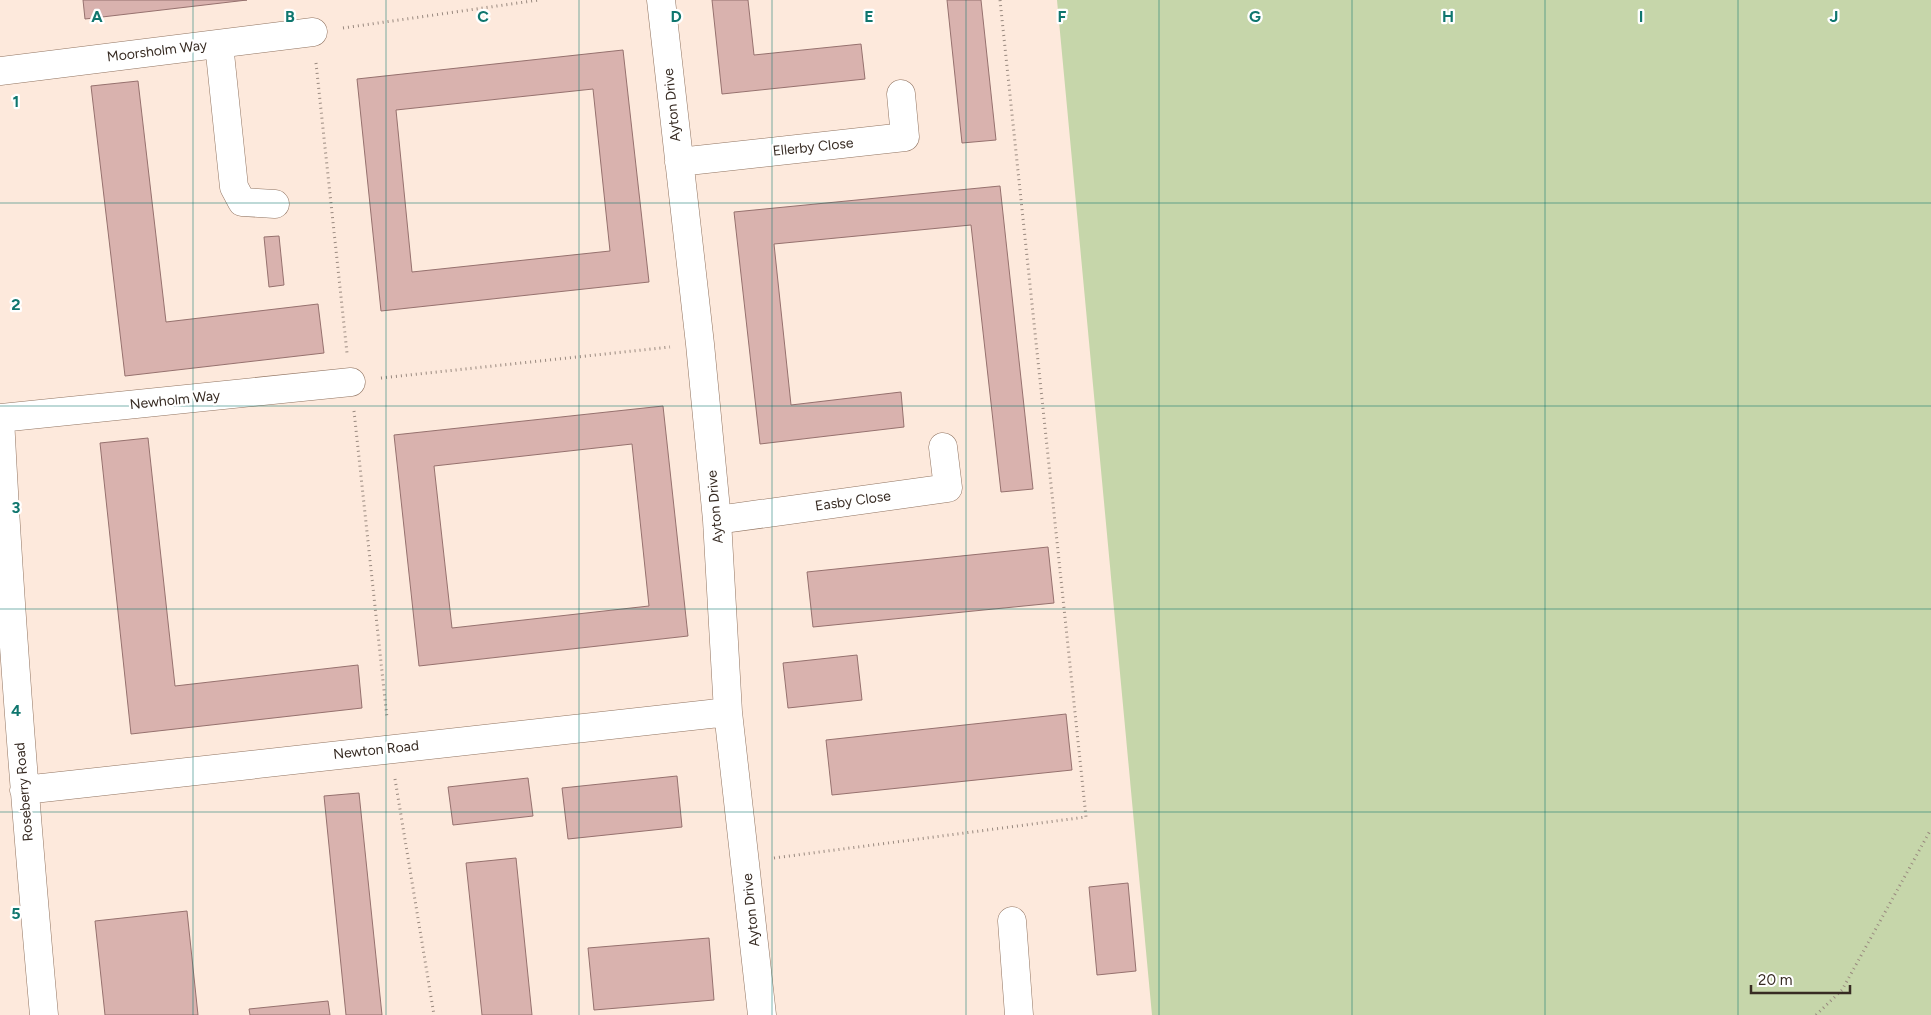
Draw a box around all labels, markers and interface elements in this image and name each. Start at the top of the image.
text: A [91,7,103,26]
text: B [285,7,295,26]
text: C [477,7,489,26]
text: D [670,7,682,26]
text: E [864,7,874,26]
text: F [1058,7,1067,26]
text: G [1249,7,1261,26]
text: H [1442,7,1454,26]
text: I [1639,7,1643,26]
text: J [1830,7,1838,26]
street label: Moorsholm Way [106,36,209,66]
street label: Ayton Drive [660,67,684,143]
text: 1 [13,92,19,111]
street label: Ellerby Close [772,134,855,160]
text: 2 [11,295,21,314]
street label: Newholm Way [129,387,222,413]
street label: Ayton Drive [703,469,727,544]
street label: Easby Close [814,487,892,515]
text: 3 [12,498,21,517]
text: 4 [11,701,21,720]
street label: Newton Road [332,737,420,763]
street label: Roseberry Road [11,742,37,842]
street label: Ayton Drive [739,872,763,948]
text: 5 [11,904,21,923]
scale bar [1751,962,1850,994]
text: 20 m [1758,971,1792,989]

